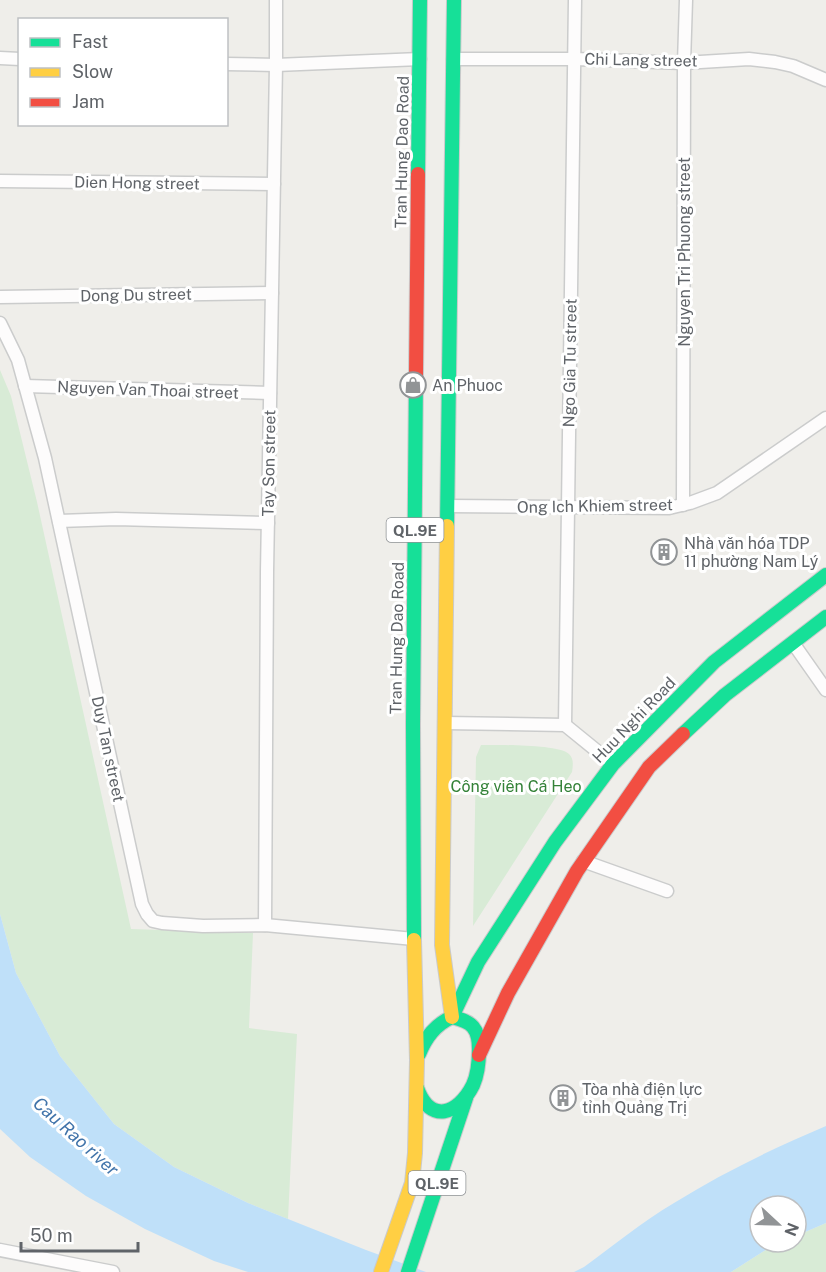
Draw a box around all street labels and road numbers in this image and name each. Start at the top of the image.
street label: Chi Lang street [584,50,698,70]
street label: Tran Hung Dao Road [391,76,413,228]
street label: Nguyen Tri Phuong street [675,157,694,347]
street label: Dien Hong street [74,172,200,194]
street label: Dong Du street [80,285,192,305]
street label: Ngo Gia Tu street [559,298,581,428]
street label: Nguyen Van Thoai street [57,377,239,403]
street label: Tay Son street [259,410,279,516]
street label: Ong Ich Khiem street [517,495,673,517]
road number: QL.9E [386,518,444,542]
street label: Tran Hung Dao Road [386,562,408,714]
street label: Huu Nghi Road [588,673,680,767]
street label: Duy Tan street [88,694,128,804]
road number: QL.9E [408,1171,466,1195]

